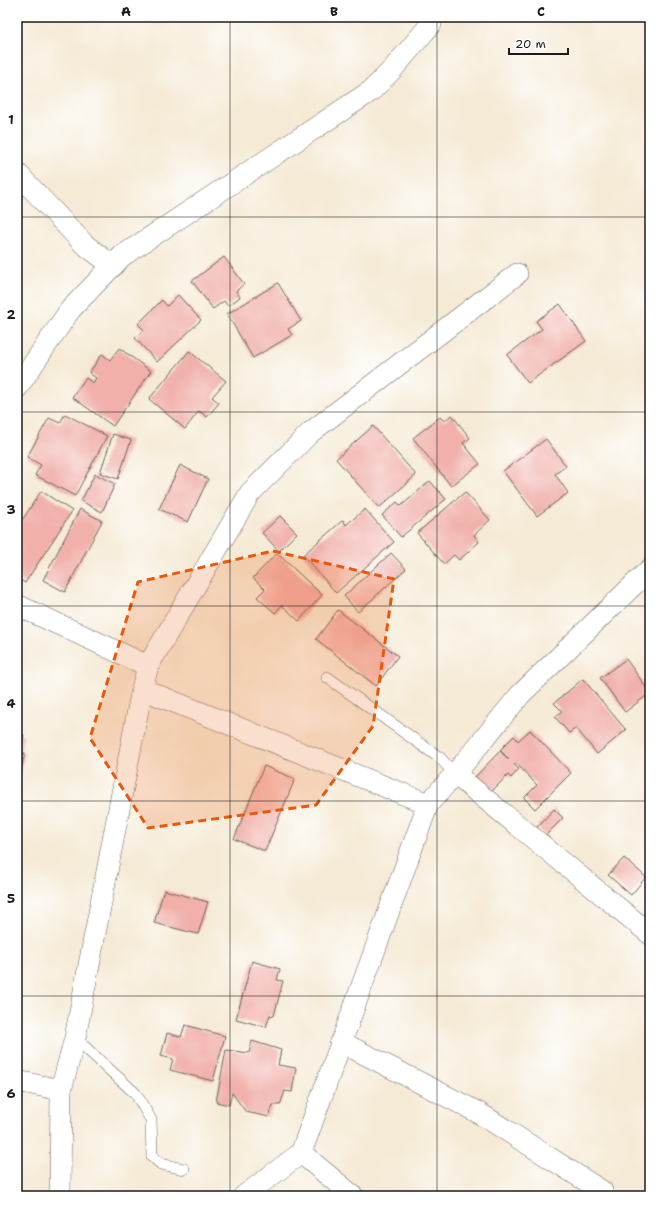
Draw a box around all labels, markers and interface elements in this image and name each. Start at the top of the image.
text: A [121,3,131,20]
text: B [330,3,338,20]
text: C [537,3,545,20]
scale bar [509,30,568,56]
text: 20 m [515,36,546,52]
text: 1 [8,111,14,128]
text: 2 [6,306,16,323]
text: 3 [6,501,16,518]
text: 4 [6,695,16,712]
text: 5 [7,890,15,907]
text: 6 [6,1085,16,1102]

